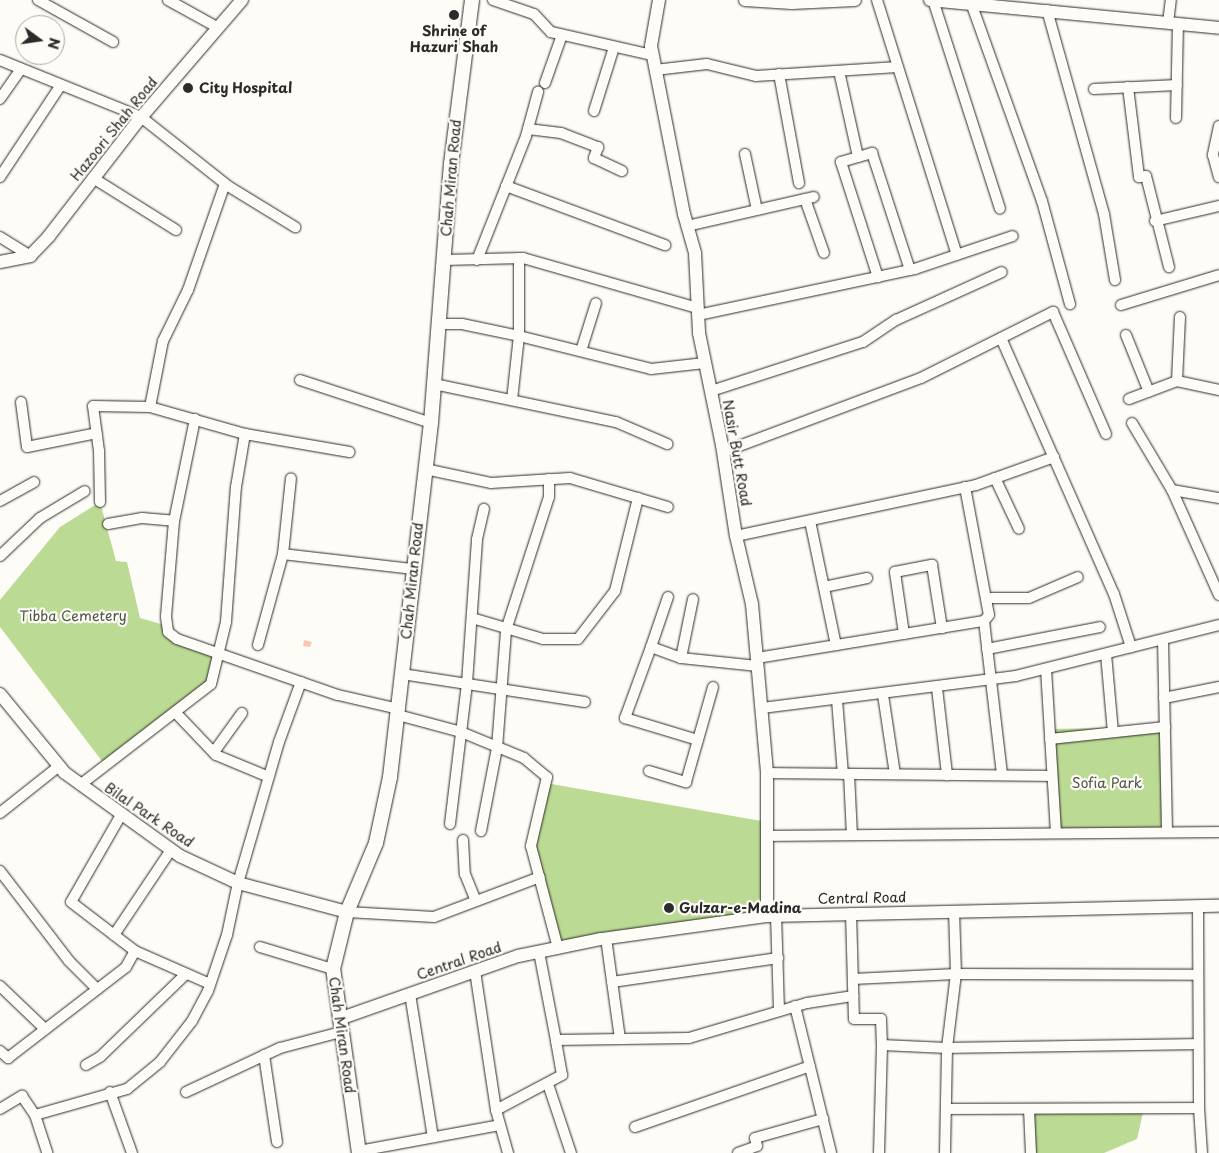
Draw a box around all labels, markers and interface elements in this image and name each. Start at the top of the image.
marker: Shrine of Hazuri Shah [448,9,460,21]
north arrow [15,15,65,65]
place label: Shrine of Hazuri Shah [410,23,498,56]
text: N [43,36,66,51]
street label: Hazoori Shah Road [67,73,161,185]
place label: City Hospital [199,80,293,96]
marker: City Hospital [181,81,195,95]
street label: Chah Miran Road [437,118,465,238]
street label: Nasir Butt Road [719,398,755,508]
street label: Chah Miran Road [397,521,427,641]
park label: Tibba Cemetery [19,608,127,624]
park label: Sofia Park [1072,775,1142,791]
street label: Bilal Park Road [101,779,197,851]
street label: Central Road [817,889,907,907]
place label: Gulzar-e-Madina [679,900,801,916]
marker: Gulzar-e-Madina [663,902,675,914]
street label: Central Road [414,939,504,983]
street label: Chah Miran Road [325,975,359,1095]

